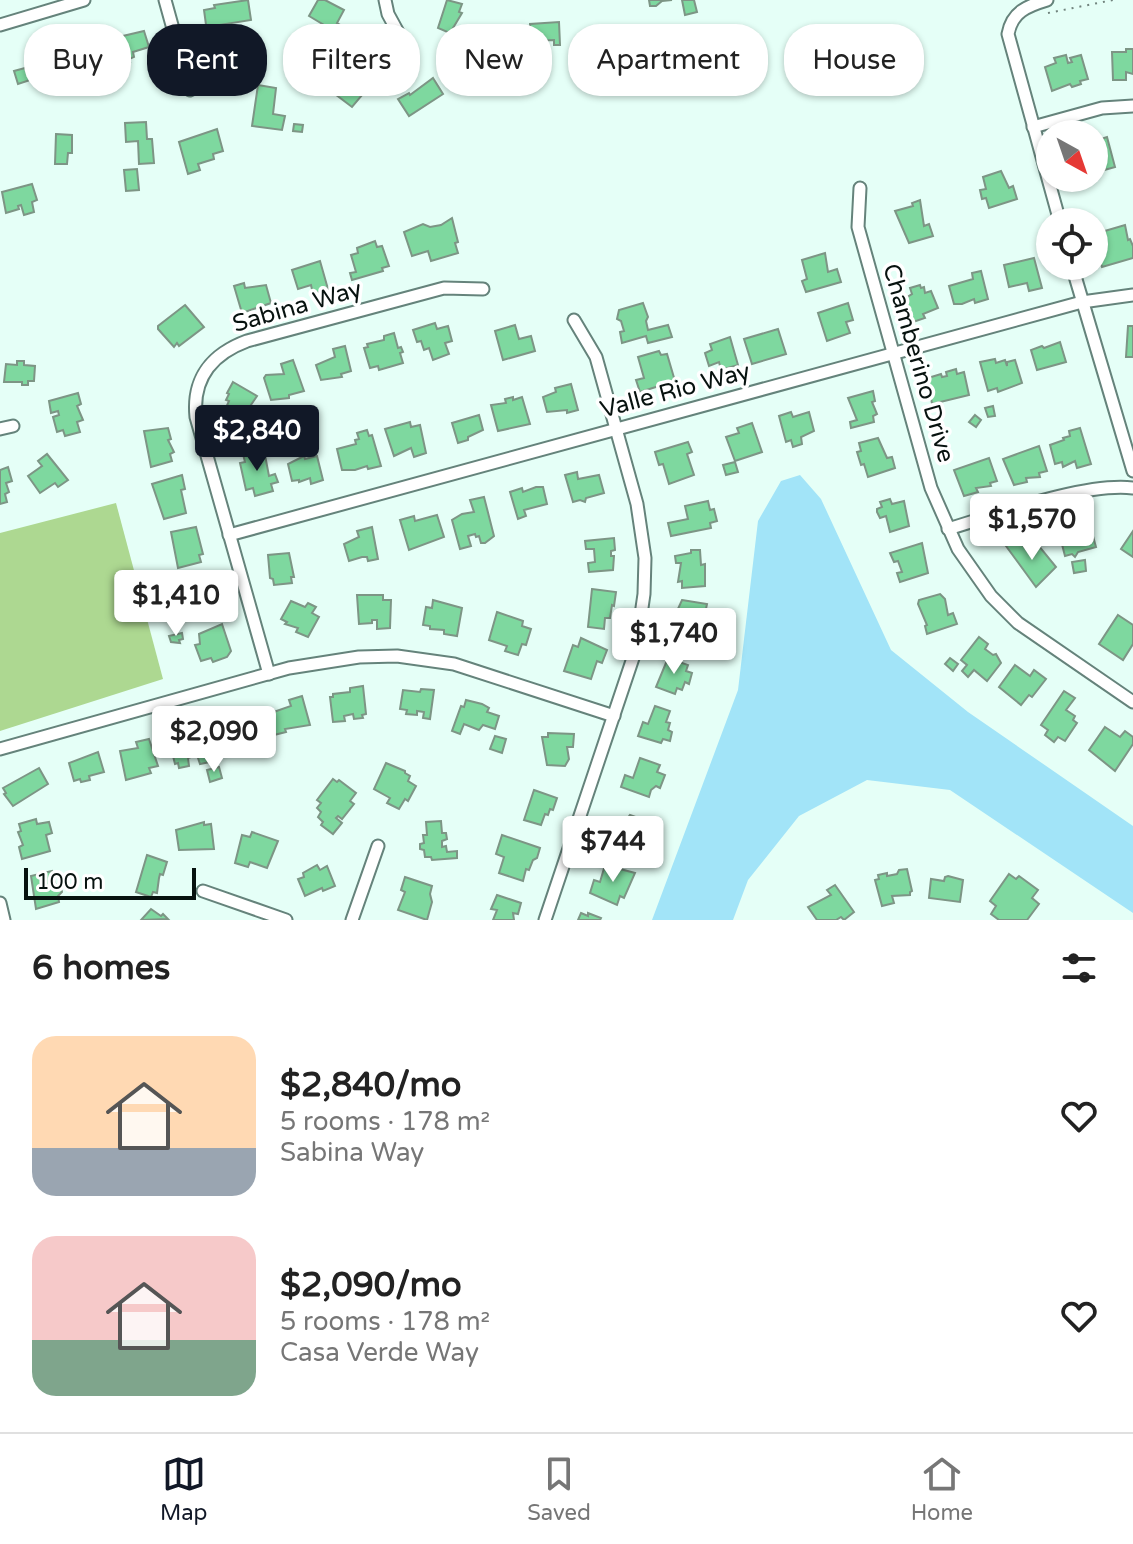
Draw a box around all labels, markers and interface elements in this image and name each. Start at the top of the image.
chip: Buy [24,24,131,96]
chip: Rent [147,24,267,96]
chip: Filters [283,24,420,96]
chip: New [436,24,552,96]
chip: Apartment [568,24,768,96]
chip: House [784,24,924,96]
north arrow [1036,120,1108,192]
map controls [1036,120,1108,280]
button: locate [1036,208,1108,280]
street label: Chamberino Drive [876,260,961,466]
street label: Sabina Way [229,274,365,339]
street label: Valle Rio Way [597,357,753,424]
pin: $2,840 [192,405,322,473]
text: $2,840 [213,415,301,446]
pin: $1,570 [967,494,1097,562]
text: $1,570 [988,504,1076,535]
pin: $1,410 [111,570,241,638]
text: $1,410 [132,580,220,611]
pin: $1,740 [609,608,739,676]
text: $1,740 [630,618,718,649]
pin: $2,090 [149,706,279,774]
text: $2,090 [170,716,258,747]
pin: $744 [566,816,660,884]
text: $744 [580,826,646,857]
scale bar [24,864,196,900]
text: 100 m [36,869,103,895]
icon: filters [1057,946,1101,990]
text: 6 homes [32,948,170,989]
text: $2,840/mo [280,1065,461,1106]
icon: home [96,1068,192,1164]
icon: heart [1057,1094,1101,1138]
text: 5 rooms · 178 m² [280,1106,490,1137]
text: Sabina Way [280,1137,424,1168]
text: $2,090/mo [280,1265,462,1306]
icon: home [96,1268,192,1364]
icon: heart [1057,1294,1101,1338]
text: 5 rooms · 178 m² [280,1306,490,1337]
text: Casa Verde Way [280,1337,479,1368]
tab: Map [160,1452,207,1526]
tab: Saved [527,1452,591,1526]
tab: Home [911,1452,973,1526]

